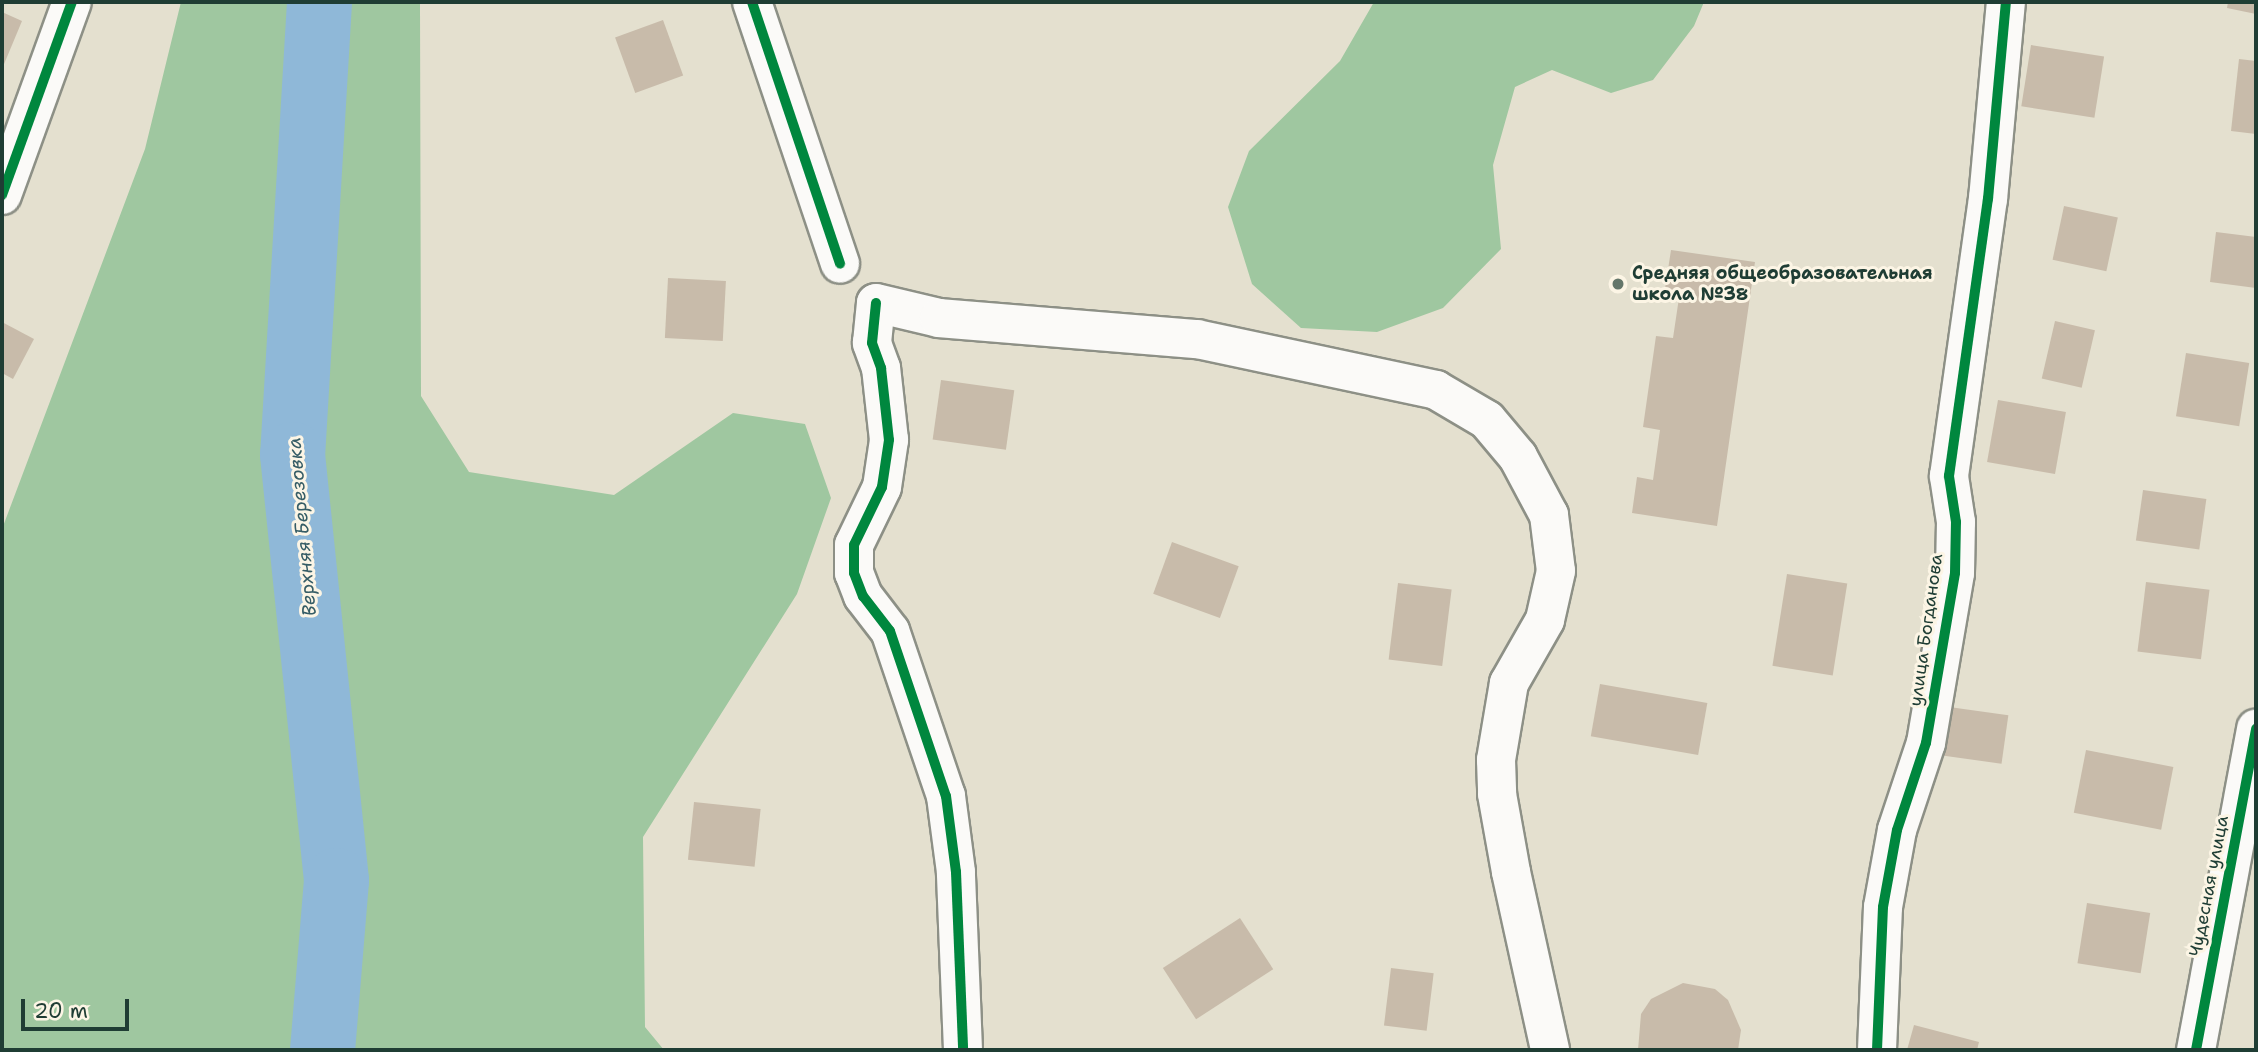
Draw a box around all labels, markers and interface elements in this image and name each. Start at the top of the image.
place label: Средняя общеобразовательная школа №38 [1632,263,1933,306]
marker: Средняя общеобразовательная школа №38 [1610,276,1626,292]
water label: Верхняя Березовка [283,437,321,617]
street label: улица Богданова [1905,552,1947,708]
street label: Чудесная улица [2185,814,2233,958]
scale bar [24,986,133,1030]
text: 20 m [34,997,88,1025]

